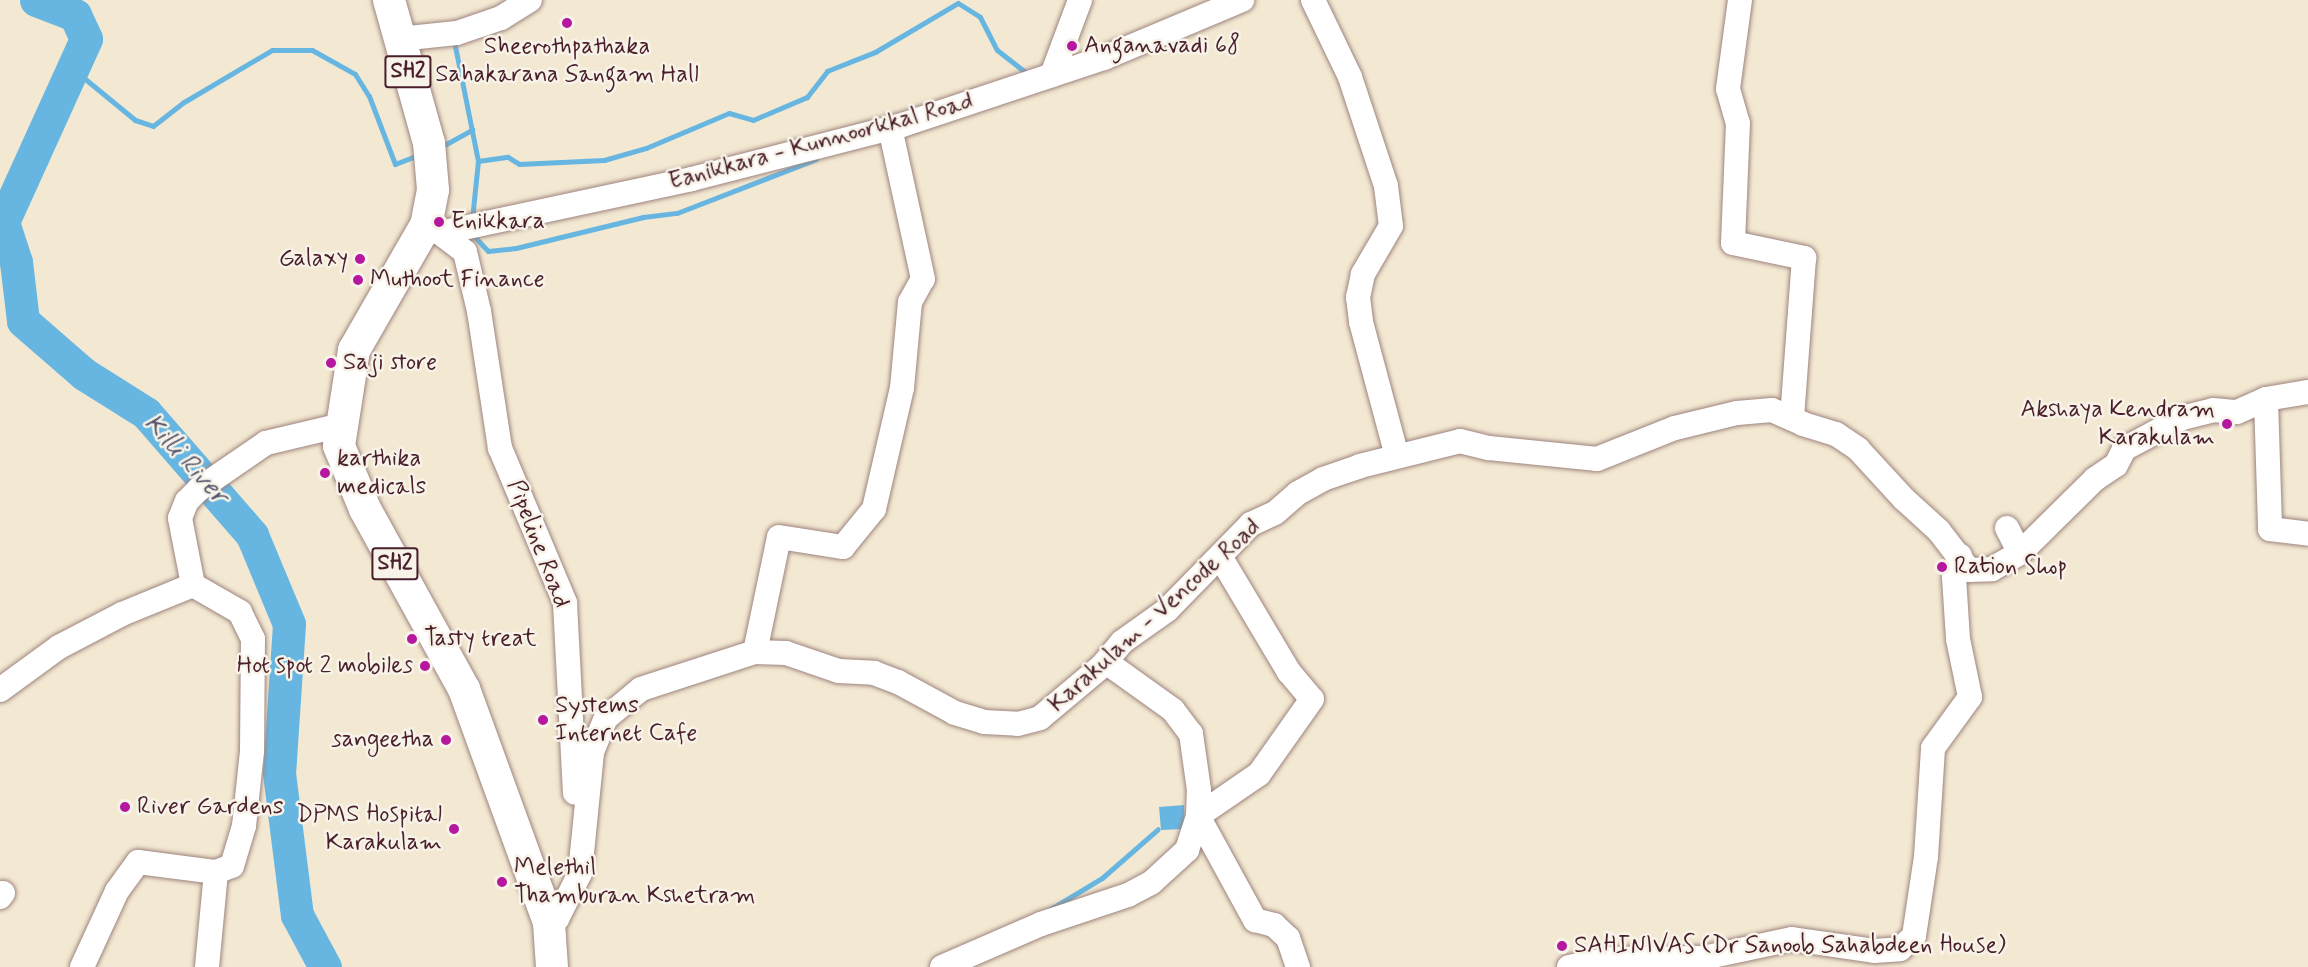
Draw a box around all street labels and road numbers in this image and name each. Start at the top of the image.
road number: SH2 [384,53,432,91]
street label: Eanikkara - Kunnoorkkal Road [667,88,975,196]
street label: Pipeline Road [501,477,575,611]
street label: Karakulam - Vencode Road [1043,513,1267,719]
road number: SH2 [371,545,419,583]

